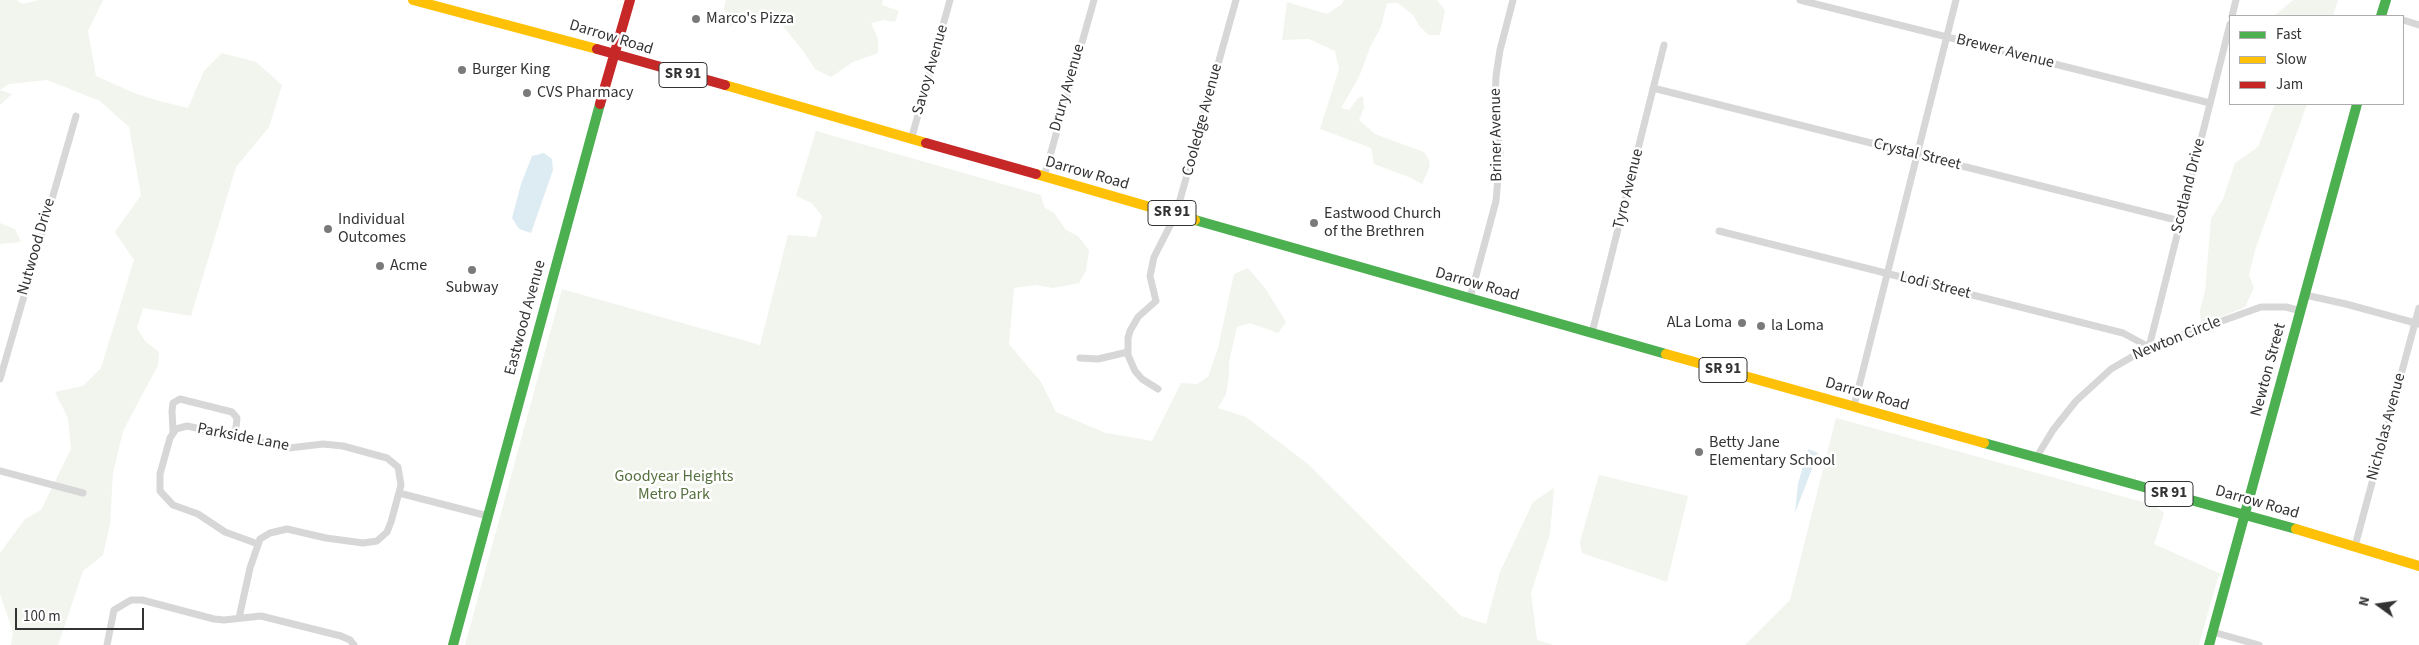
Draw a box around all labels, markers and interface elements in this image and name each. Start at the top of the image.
place label: Marco's Pizza [706,9,794,29]
marker: Marco's Pizza [690,13,702,25]
legend [2229,15,2404,105]
street label: Darrow Road [567,16,655,60]
street label: Savoy Avenue [909,23,953,117]
text: Fast [2276,24,2302,45]
street label: Brewer Avenue [1954,31,2056,73]
street label: Drury Avenue [1046,42,1090,134]
text: Slow [2276,49,2307,70]
place label: Burger King [472,60,550,80]
road number: SR 91 [659,62,707,88]
street label: Cooledge Avenue [1179,62,1227,178]
marker: Burger King [456,64,468,76]
text: Jam [2276,74,2303,95]
place label: CVS Pharmacy [537,83,633,103]
marker: CVS Pharmacy [521,87,533,99]
street label: Briner Avenue [1487,88,1507,182]
street label: Crystal Street [1871,135,1963,175]
street label: Scotland Drive [2168,137,2210,235]
street label: Tyro Avenue [1610,147,1648,231]
street label: Darrow Road [1043,153,1131,195]
street label: Nutwood Drive [14,196,60,298]
road number: SR 91 [1148,200,1196,226]
place label: Eastwood Church of the Brethren [1324,204,1441,242]
place label: Individual Outcomes [338,210,406,248]
marker: Eastwood Church of the Brethren [1308,217,1320,229]
marker: Individual Outcomes [322,223,334,235]
place label: Acme [390,256,427,276]
street label: Eastwood Avenue [501,258,551,378]
marker: Acme [374,260,386,272]
marker: Subway [466,264,478,276]
street label: Darrow Road [1433,264,1521,306]
street label: Lodi Street [1898,268,1972,304]
place label: Subway [446,278,498,298]
place label: ALa Loma [1667,313,1732,333]
street label: Newton Circle [2130,313,2224,365]
place label: la Loma [1771,316,1824,336]
marker: ALa Loma [1736,317,1748,329]
marker: la Loma [1755,320,1767,332]
street label: Newton Street [2247,321,2291,419]
road number: SR 91 [1699,358,1747,382]
street label: Nicholas Avenue [2363,371,2411,483]
street label: Darrow Road [1823,374,1911,416]
street label: Parkside Lane [195,420,291,456]
place label: Betty Jane Elementary School [1709,433,1835,471]
marker: Betty Jane Elementary School [1693,446,1705,458]
park label: Goodyear Heights Metro Park [614,467,734,505]
road number: SR 91 [2145,482,2193,506]
street label: Darrow Road [2213,482,2301,524]
north arrow [2354,580,2404,630]
text: N [2354,594,2375,608]
scale bar [18,598,146,630]
text: 100 m [23,606,61,627]

